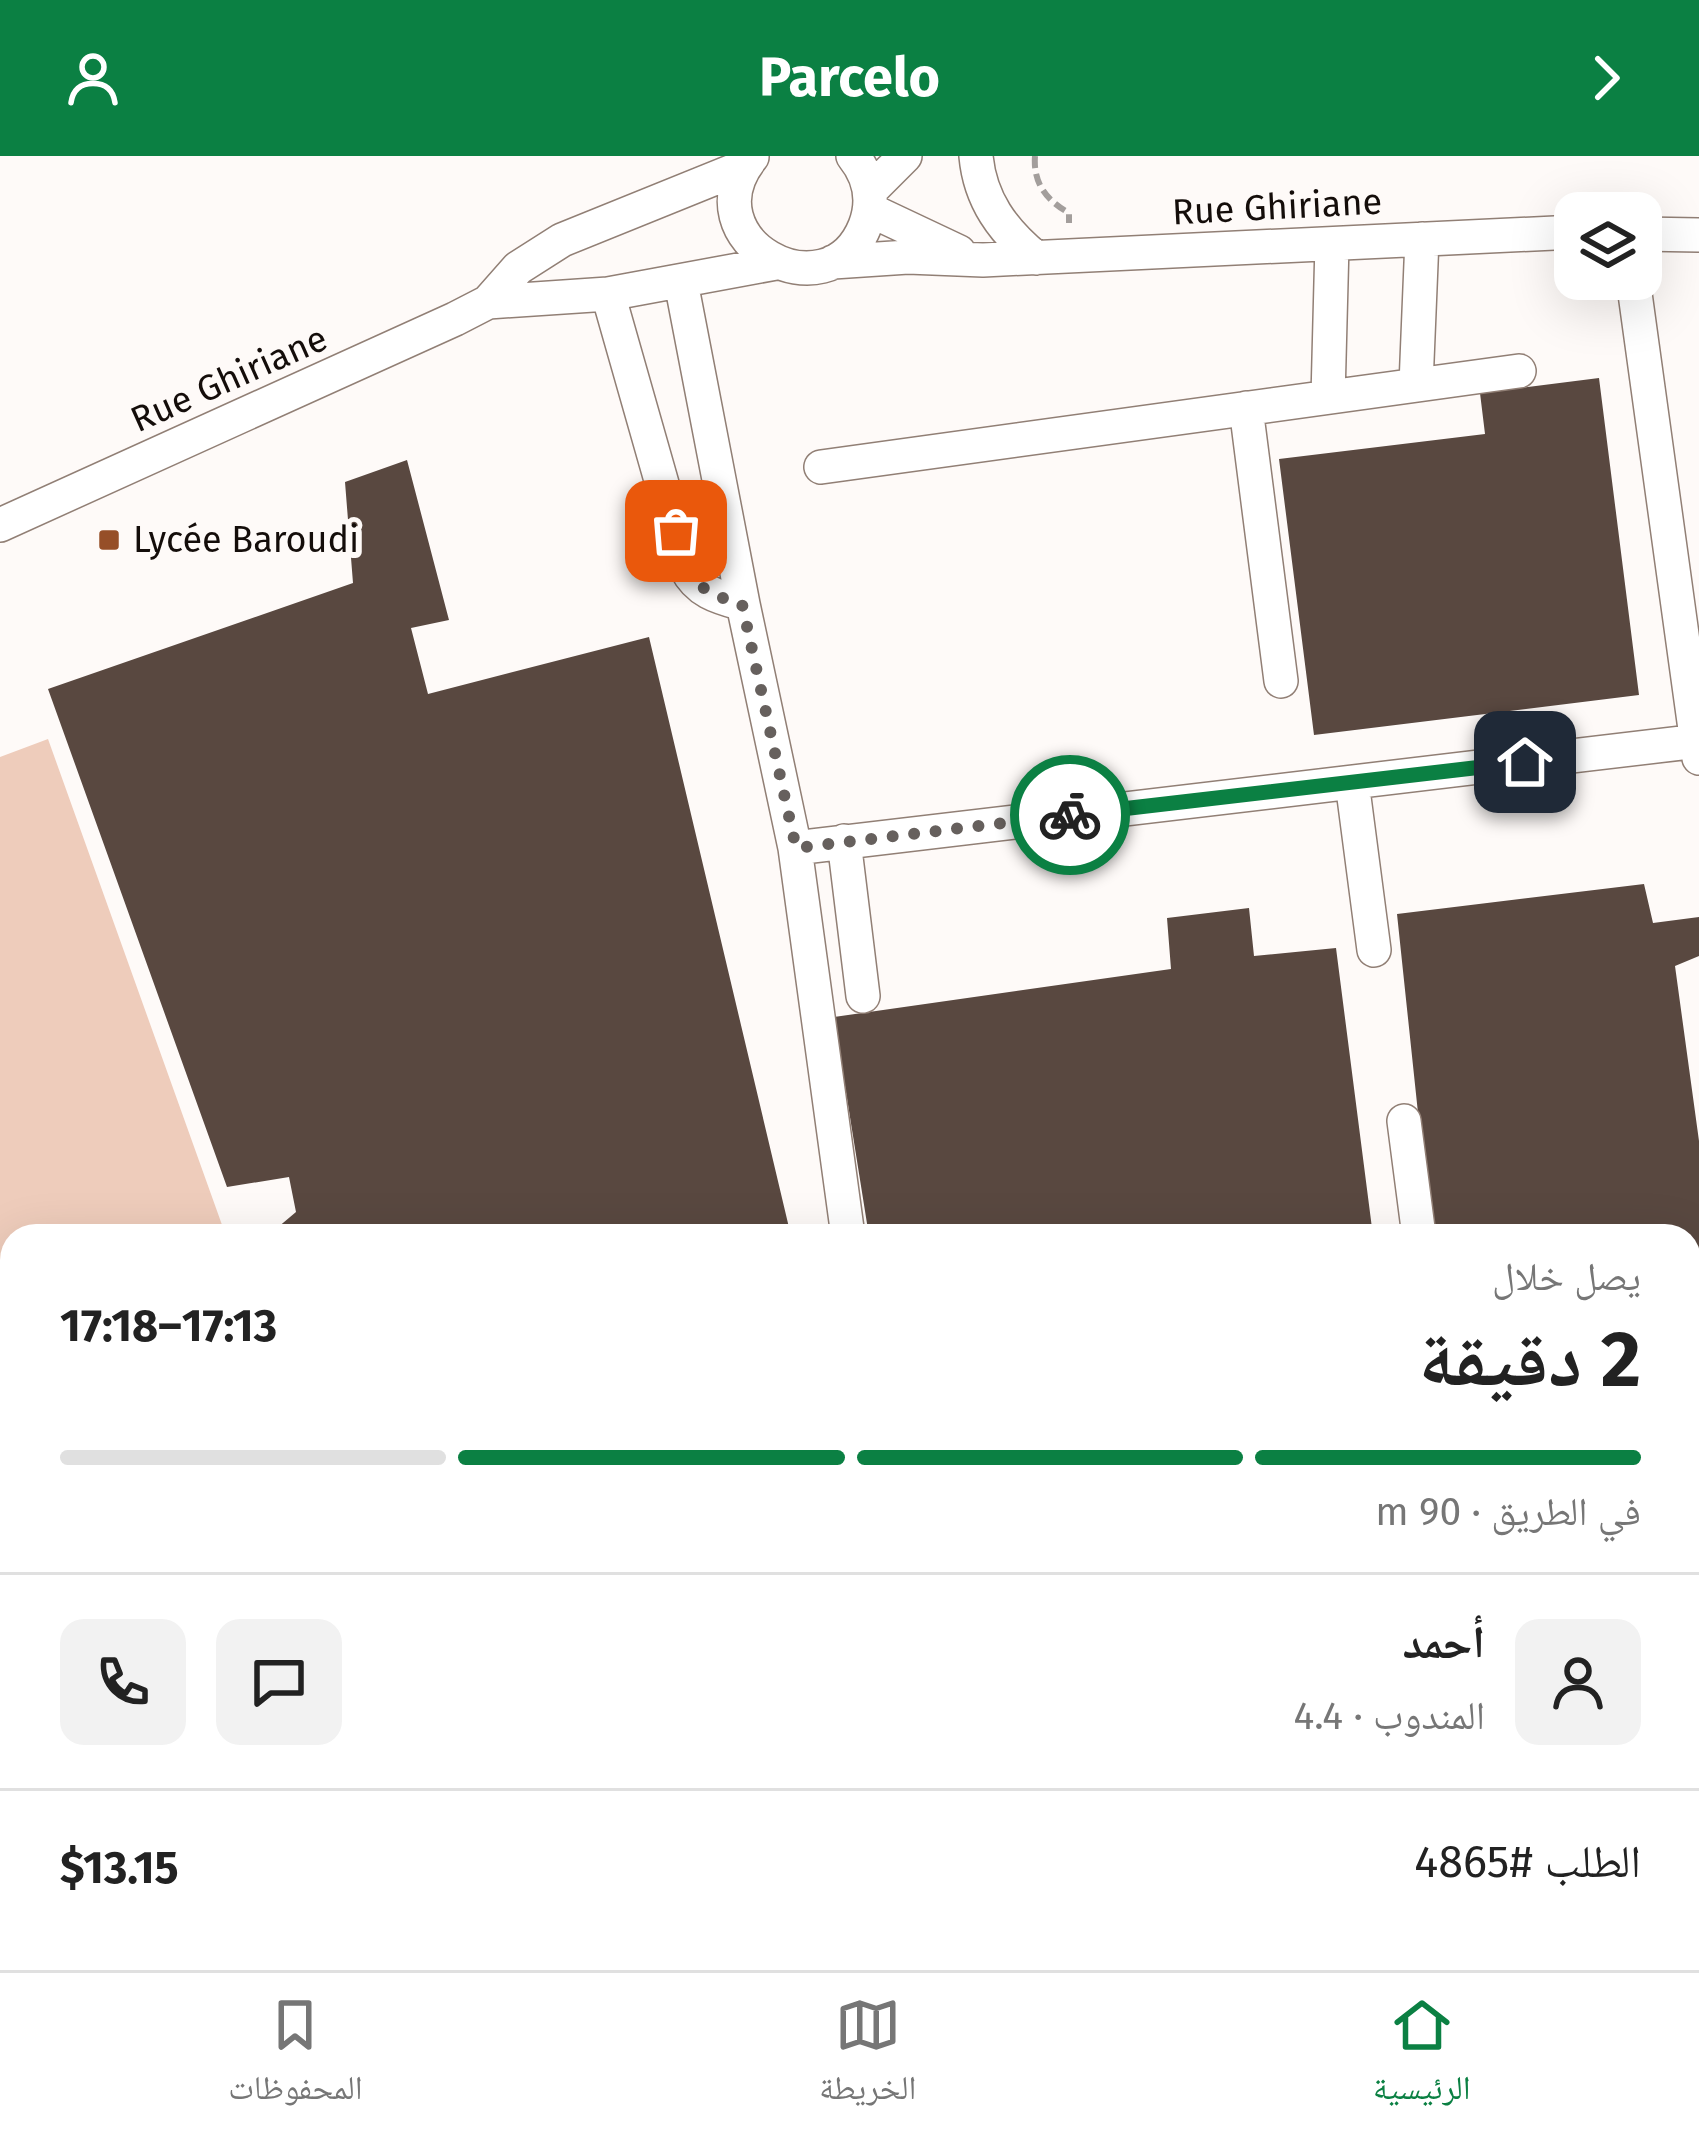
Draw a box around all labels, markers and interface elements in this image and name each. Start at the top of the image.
icon: person [60,45,126,111]
icon: forward [1573,45,1639,111]
text: Parcelo [759,46,940,110]
street label: Rue Ghiriane [1171,180,1383,234]
map controls [1554,192,1662,300]
button: layers [1554,192,1662,300]
street label: Rue Ghiriane [124,316,334,442]
pin [625,480,727,582]
icon: bag [643,498,709,564]
place label: Lycée Baroudi [133,518,359,562]
marker: Lycée Baroudi [96,527,122,553]
pin [1474,711,1576,813]
icon: home [1492,729,1558,795]
courier [1010,755,1130,875]
icon: bike [1037,782,1103,848]
text: يصل خلال [1492,1254,1641,1300]
text: 17:13–17:18 [60,1299,277,1353]
text: 2 دقيقة [1418,1313,1641,1407]
text: في الطريق · 90 m [1375,1489,1641,1535]
text: أحمد [1403,1616,1485,1670]
button: phone [60,1619,186,1745]
button: chat [216,1619,342,1745]
button: person [1515,1619,1641,1745]
text: المندوب · 4.4 [1294,1693,1485,1739]
text: الطلب #4865 [1414,1835,1641,1889]
text: $13.15 [60,1841,179,1895]
tab: المحفوظات [228,1992,363,2120]
tab: الخريطة [819,1992,916,2120]
tab: الرئيسية [1373,1992,1471,2120]

